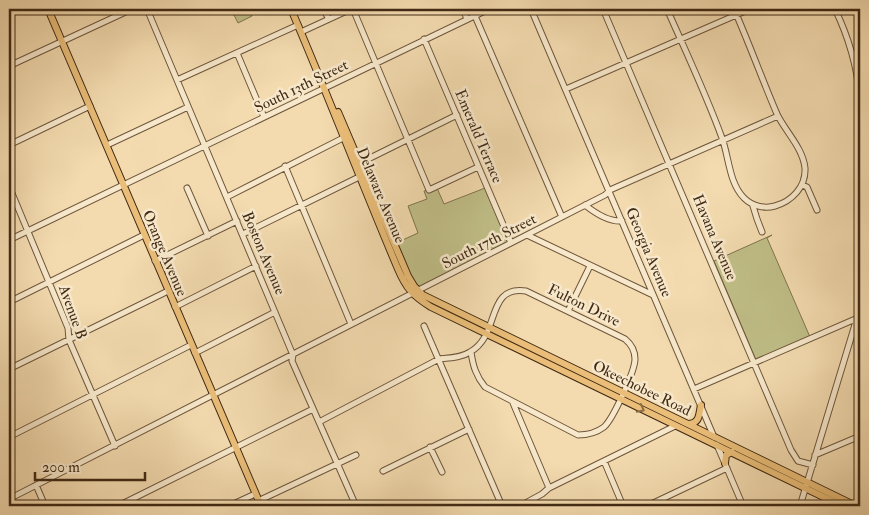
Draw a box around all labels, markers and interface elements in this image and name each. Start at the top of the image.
street label: South 13th Street [251,55,351,117]
street label: Emerald Terrace [450,87,507,186]
street label: Delaware Avenue [352,144,409,246]
street label: Havana Avenue [688,191,741,283]
street label: Georgia Avenue [621,204,676,300]
street label: Orange Avenue [138,207,191,299]
street label: Boston Avenue [237,209,290,298]
street label: South 17th Street [439,209,540,273]
street label: Fulton Drive [545,280,623,331]
street label: Avenue B [54,281,91,342]
street label: Okeechobee Road [589,356,695,421]
one-way arrow [636,403,645,413]
scale bar [35,450,145,482]
text: 200 m [42,458,80,477]

